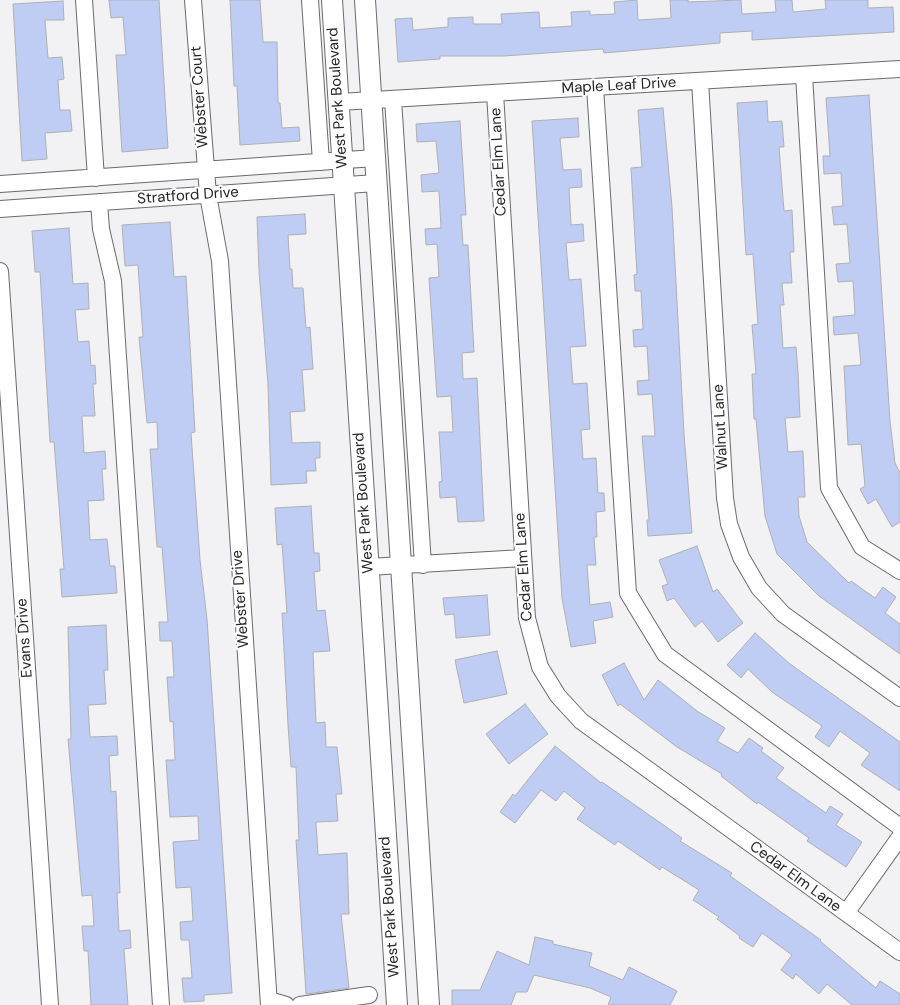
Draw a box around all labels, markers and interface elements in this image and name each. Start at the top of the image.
street label: West Park Boulevard [324,27,352,169]
street label: Webster Court [187,45,213,149]
street label: Maple Leaf Drive [561,74,677,98]
street label: Cedar Elm Lane [487,107,511,217]
street label: Stratford Drive [137,183,239,209]
street label: Walnut Lane [710,384,732,470]
street label: West Park Boulevard [350,432,378,574]
street label: Cedar Elm Lane [511,512,537,622]
street label: Webster Drive [229,549,253,649]
street label: Evans Drive [13,598,37,678]
street label: West Park Boulevard [376,836,404,978]
street label: Cedar Elm Lane [746,838,844,916]

